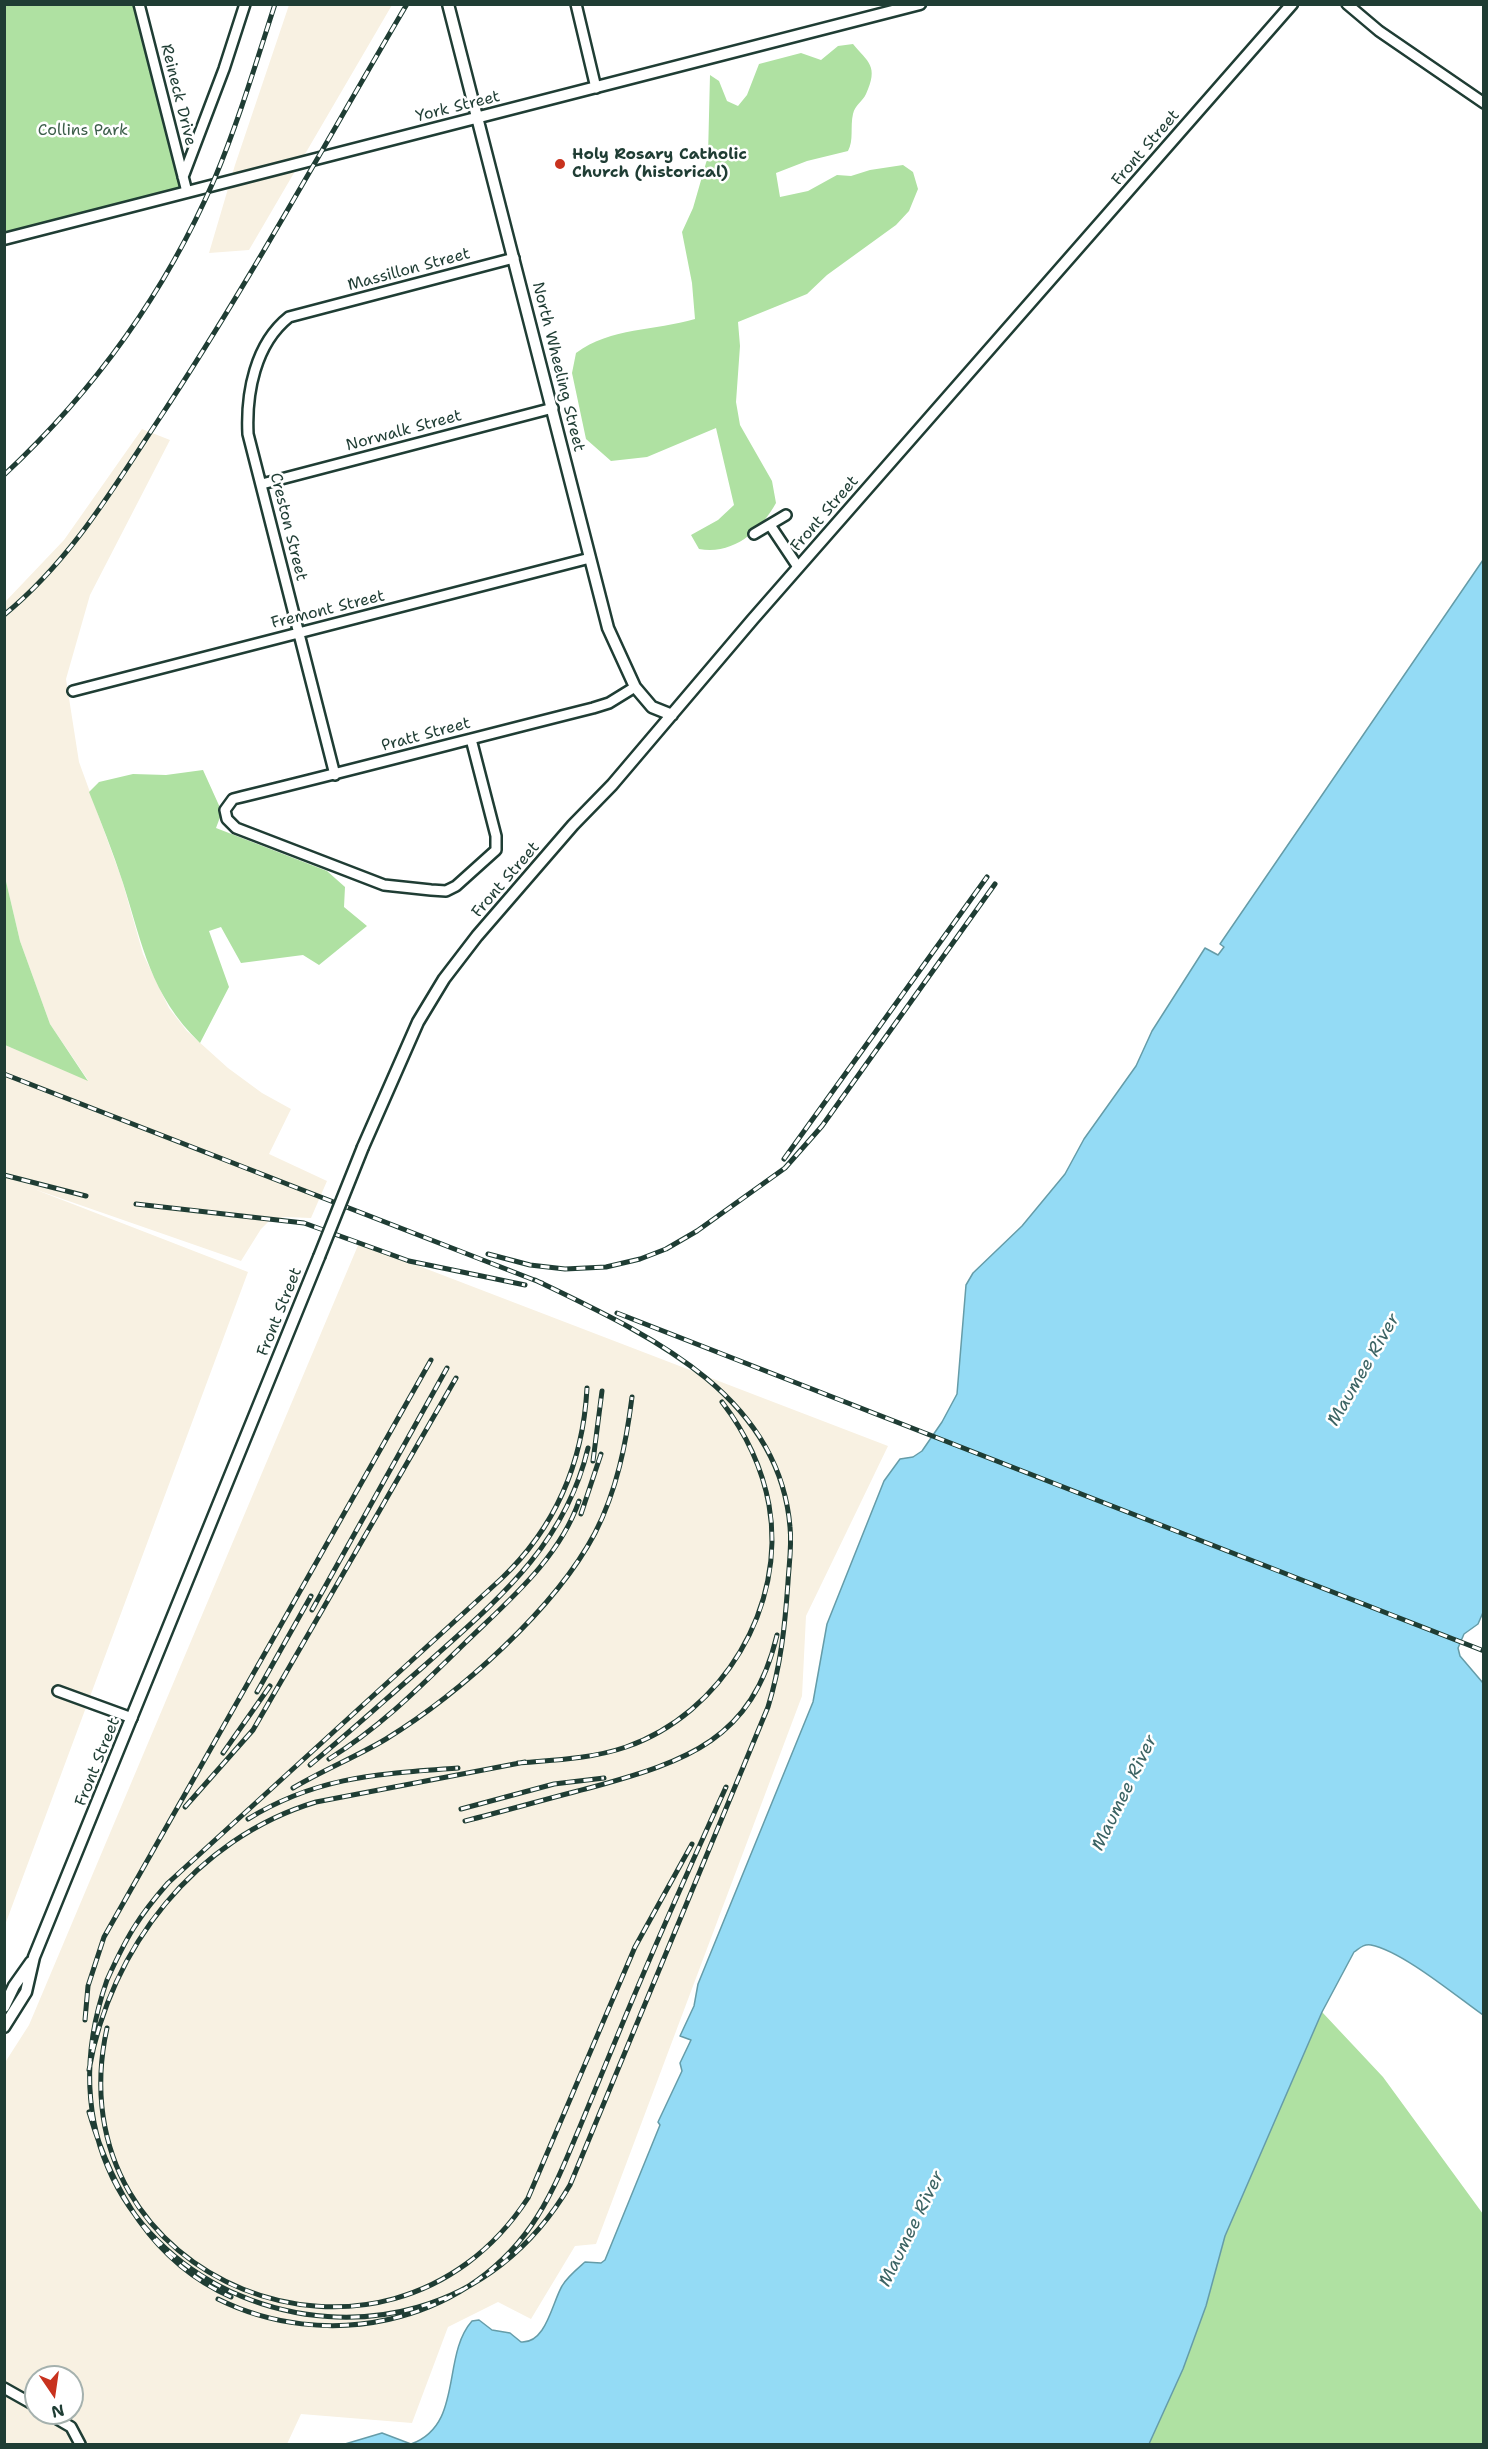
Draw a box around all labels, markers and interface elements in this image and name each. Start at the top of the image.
street label: Reineck Drive [156,42,200,148]
street label: York Street [414,87,502,127]
street label: Front Street [1108,106,1184,190]
park label: Collins Park [38,121,128,141]
place label: Holy Rosary Catholic Church (historical) [572,145,747,183]
marker: Holy Rosary Catholic Church (historical) [553,157,567,171]
street label: Massillon Street [346,244,472,296]
street label: North Wheeling Street [528,280,588,454]
street label: Norwalk Street [344,406,464,456]
street label: Creston Street [265,471,311,583]
street label: Front Street [787,472,863,556]
street label: Fremont Street [269,587,387,633]
street label: Pratt Street [379,714,473,756]
street label: Front Street [468,838,544,922]
street label: Front Street [254,1265,306,1359]
water label: Maumee River [1323,1310,1405,1430]
street label: Front Street [72,1715,124,1809]
water label: Maumee River [1088,1732,1162,1854]
water label: Maumee River [875,2168,949,2290]
north arrow [24,2365,84,2425]
text: N [49,2399,66,2423]

